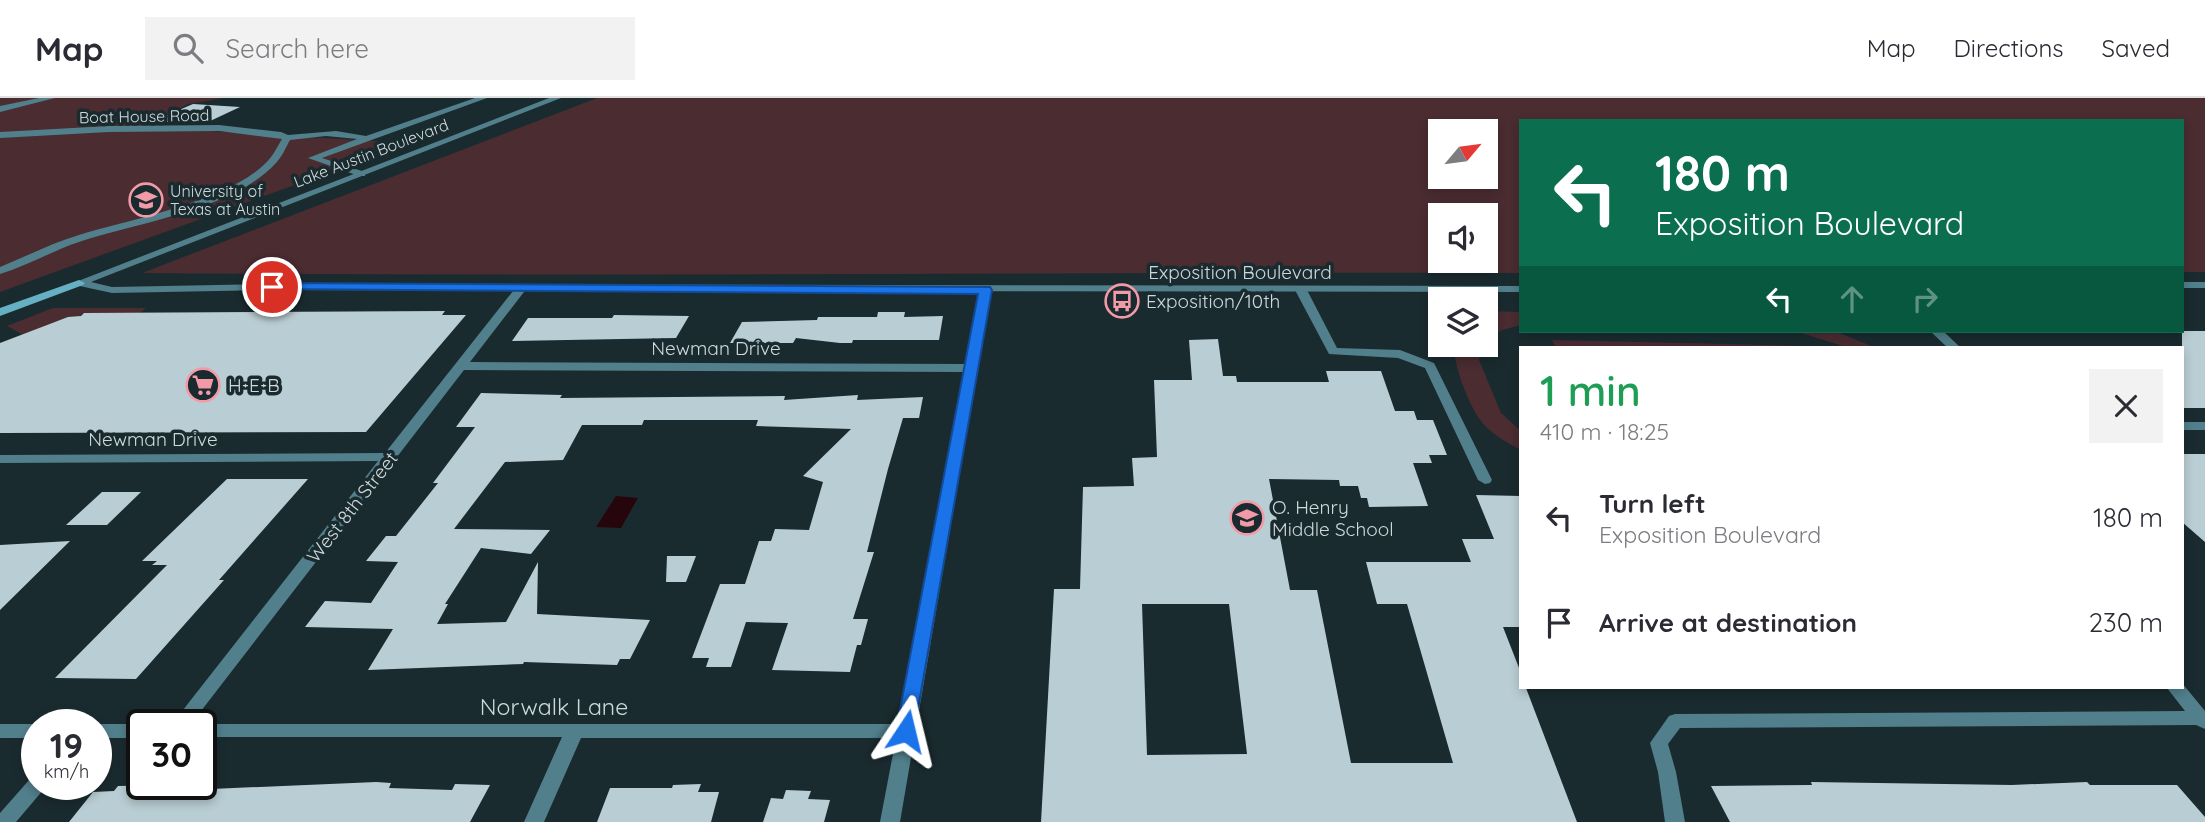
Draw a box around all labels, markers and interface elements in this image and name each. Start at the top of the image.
search box [145,17,635,80]
text: Map [35,28,103,69]
icon: search [169,29,207,67]
text: Search here [225,32,369,65]
text: Map [1867,33,1916,63]
text: Directions [1954,33,2064,63]
text: Saved [2102,33,2170,63]
street label: Boat House Road [79,105,209,127]
street label: Lake Austin Boulevard [291,114,451,192]
north arrow [1428,119,1498,189]
map controls [1428,119,1498,357]
text: 180 m [1655,142,1790,203]
icon: left [1540,147,1631,238]
school or university icon: University of Texas at Austin [127,181,165,219]
place label: University of Texas at Austin [170,181,280,219]
button: sound [1428,203,1498,273]
text: Exposition Boulevard [1655,203,1964,243]
pin [242,257,302,317]
street label: Exposition Boulevard [1148,260,1332,284]
icon: arrive [253,268,291,306]
icon: left [1760,280,1798,318]
icon: ahead [1833,280,1871,318]
icon: right [1906,280,1944,318]
bus stop icon: Exposition/10th [1103,282,1141,320]
button: layers [1428,287,1498,357]
place label: Exposition/10th [1146,289,1280,313]
street label: Newman Drive [651,336,781,360]
text: 1 min [1540,364,1641,417]
supermarket icon: H-E-B [184,366,222,404]
button: close [2089,369,2163,443]
place label: H-E-B [228,373,280,397]
text: 410 m · 18:25 [1540,417,1669,446]
street label: Newman Drive [88,427,218,451]
street label: West 8th Street [301,447,403,567]
text: Turn left [1599,487,1706,520]
place label: O. Henry Middle School [1272,495,1394,541]
school or university icon: O. Henry Middle School [1228,499,1266,537]
icon: left [1540,499,1578,537]
text: 180 m [2093,501,2163,534]
text: Exposition Boulevard [1599,520,1821,549]
icon: arrive [1540,604,1578,642]
text: Arrive at destination [1599,606,1857,639]
text: 230 m [2089,606,2163,639]
street label: Norwalk Lane [480,692,628,721]
position arrow [869,694,943,768]
speed limit sign: 30 [126,709,217,800]
text: 19 [50,723,83,767]
text: km/h [44,760,89,783]

